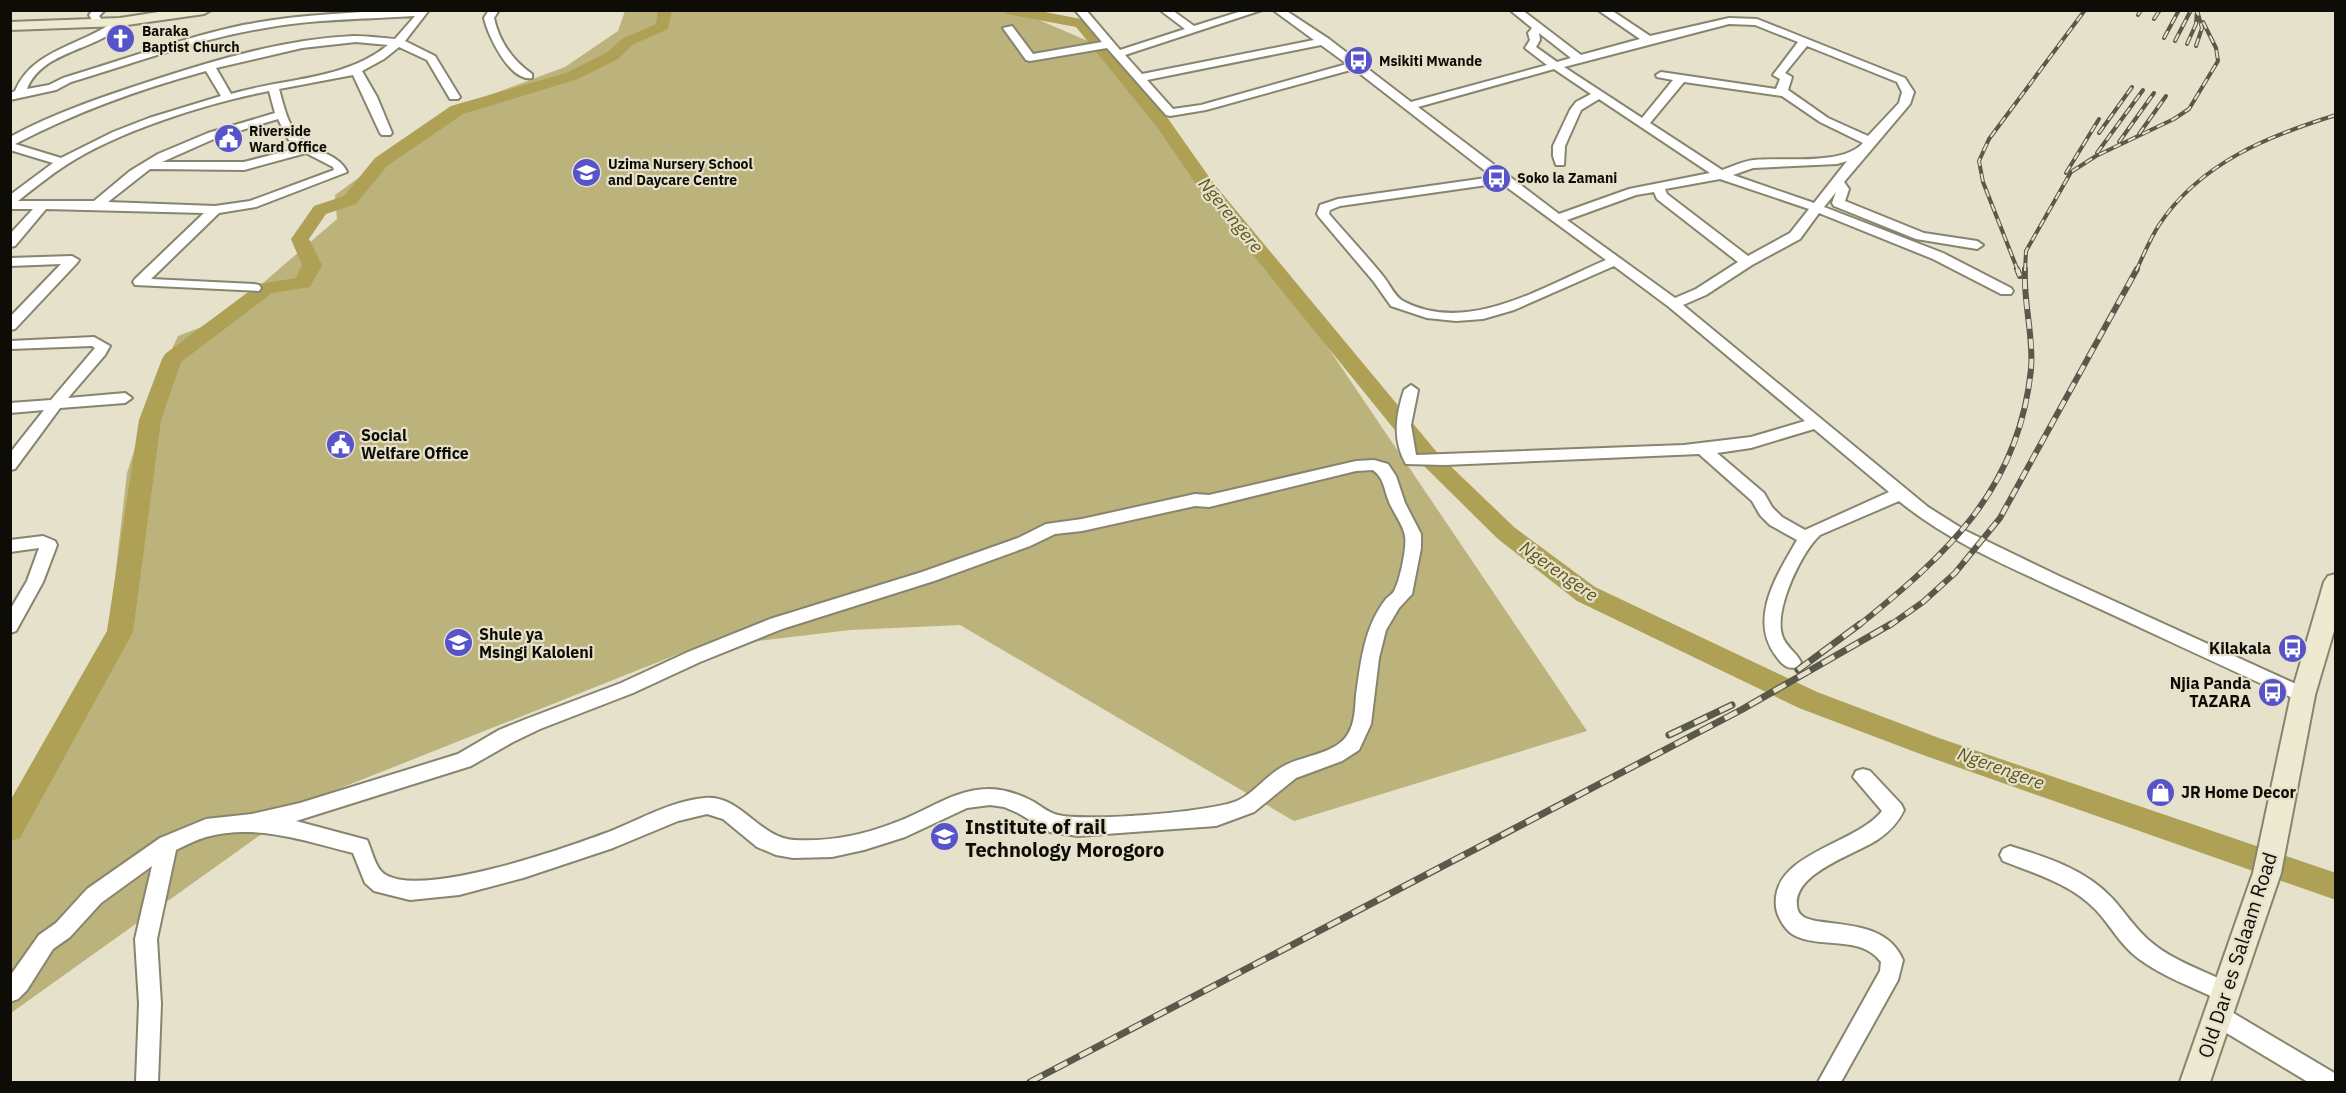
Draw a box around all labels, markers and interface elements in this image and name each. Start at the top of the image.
place label: Baraka Baptist Church [142,22,240,56]
church icon: Baraka Baptist Church [105,23,137,55]
bus stop icon: Msikiti Mwande [1342,45,1374,77]
place label: Msikiti Mwande [1379,52,1482,70]
place label: Riverside Ward Office [249,122,327,156]
public building icon: Riverside Ward Office [212,123,244,155]
place label: Uzima Nursery School and Daycare Centre [608,155,753,189]
school or university icon: Uzima Nursery School and Daycare Centre [571,156,603,188]
bus stop icon: Soko la Zamani [1480,162,1512,194]
place label: Soko la Zamani [1517,169,1617,187]
water label: Ngerengere [1194,173,1268,257]
place label: Social Welfare Office [361,425,469,463]
public building icon: Social Welfare Office [324,428,356,460]
water label: Ngerengere [1515,536,1603,606]
place label: Shule ya Msingi Kaloleni [479,624,593,662]
school or university icon: Shule ya Msingi Kaloleni [442,627,474,659]
bus stop icon: Kilakala [2276,632,2308,664]
place label: Kilakala [2209,638,2271,658]
place label: Njia Panda TAZARA [2170,673,2251,711]
bus stop icon: Njia Panda TAZARA [2256,676,2288,708]
water label: Ngerengere [1955,742,2047,794]
shop icon: JR Home Decor [2144,776,2176,808]
place label: JR Home Decor [2181,782,2297,802]
place label: Institute of rail Technology Morogoro [965,813,1164,863]
school or university icon: Institute of rail Technology Morogoro [928,821,960,853]
street label: Old Dar es Salaam Road [2191,849,2283,1061]

